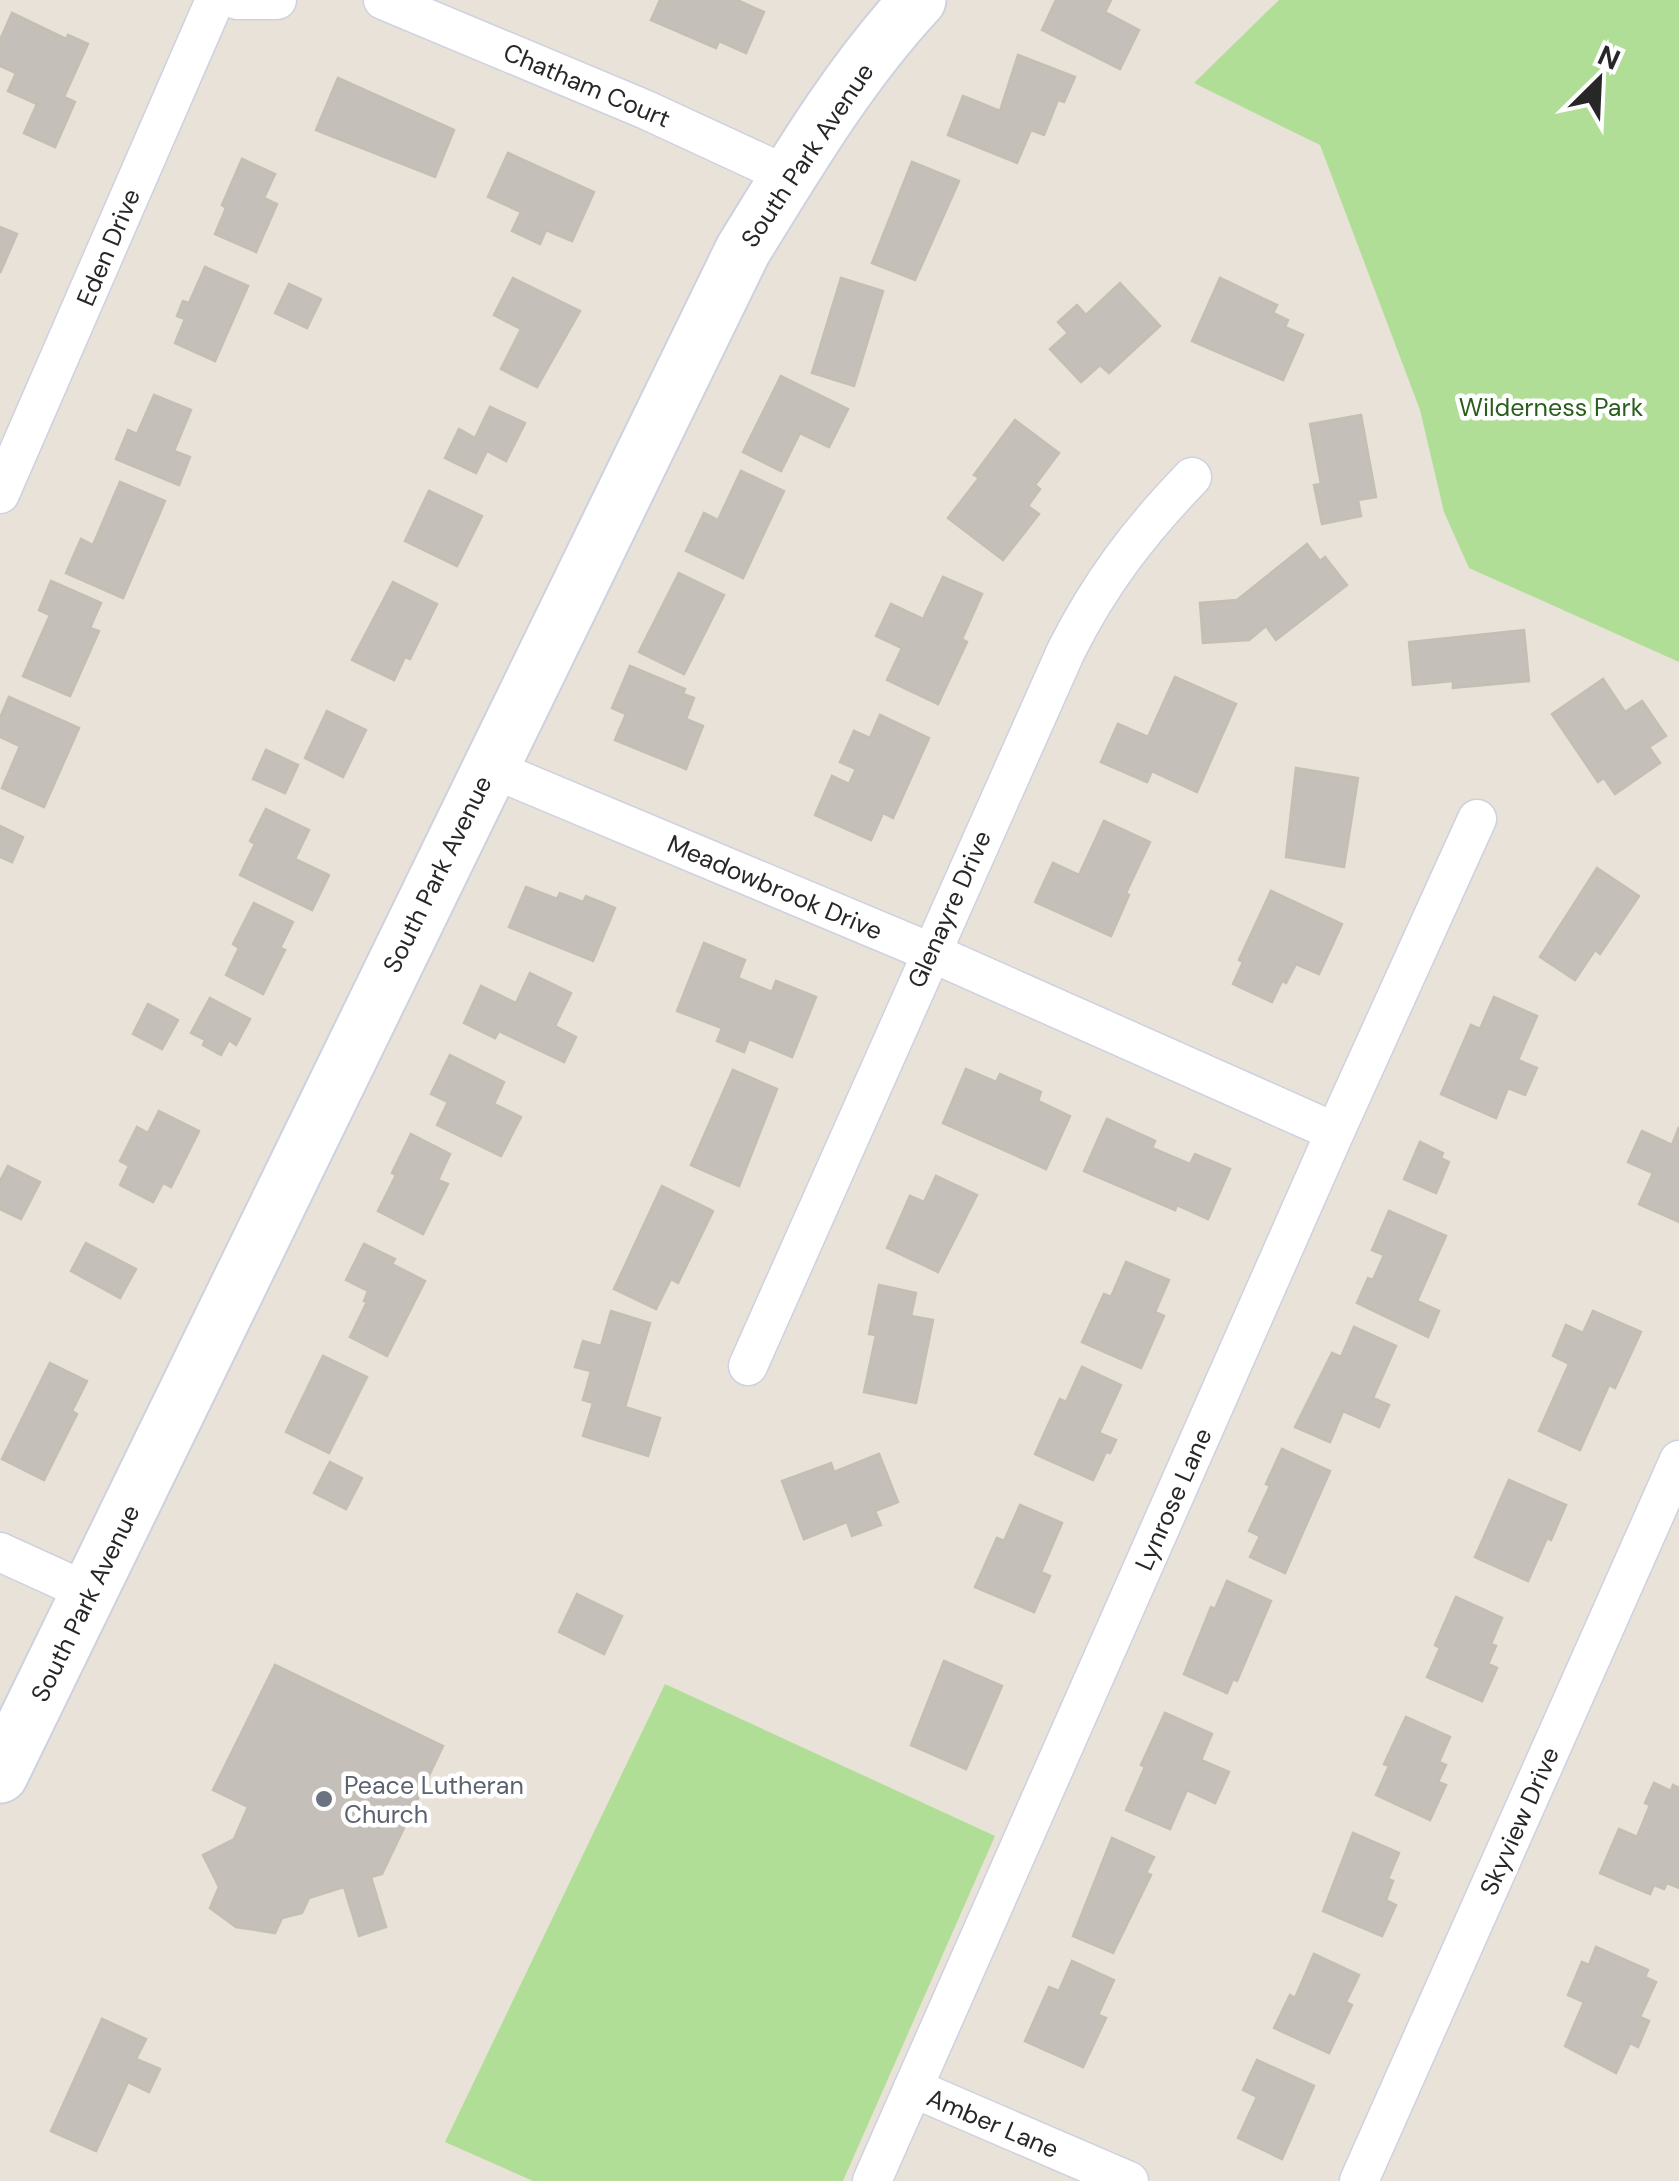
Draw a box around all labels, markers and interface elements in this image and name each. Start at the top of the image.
north arrow [1549,30,1649,130]
street label: Chatham Court [498,35,675,135]
text: N [1592,37,1626,79]
street label: South Park Avenue [733,57,881,254]
street label: Eden Drive [69,184,148,311]
park label: Wilderness Park [1459,391,1644,424]
street label: South Park Avenue [375,770,500,978]
street label: Glenayre Drive [900,825,999,993]
street label: Meadowbrook Drive [662,827,887,948]
street label: Lynrose Lane [1127,1423,1219,1575]
street label: South Park Avenue [23,1499,148,1707]
street label: Skyview Drive [1472,1742,1567,1900]
place label: Peace Lutheran Church [344,1769,524,1831]
marker: Peace Lutheran Church [313,1788,335,1810]
street label: Amber Lane [922,2081,1064,2166]

